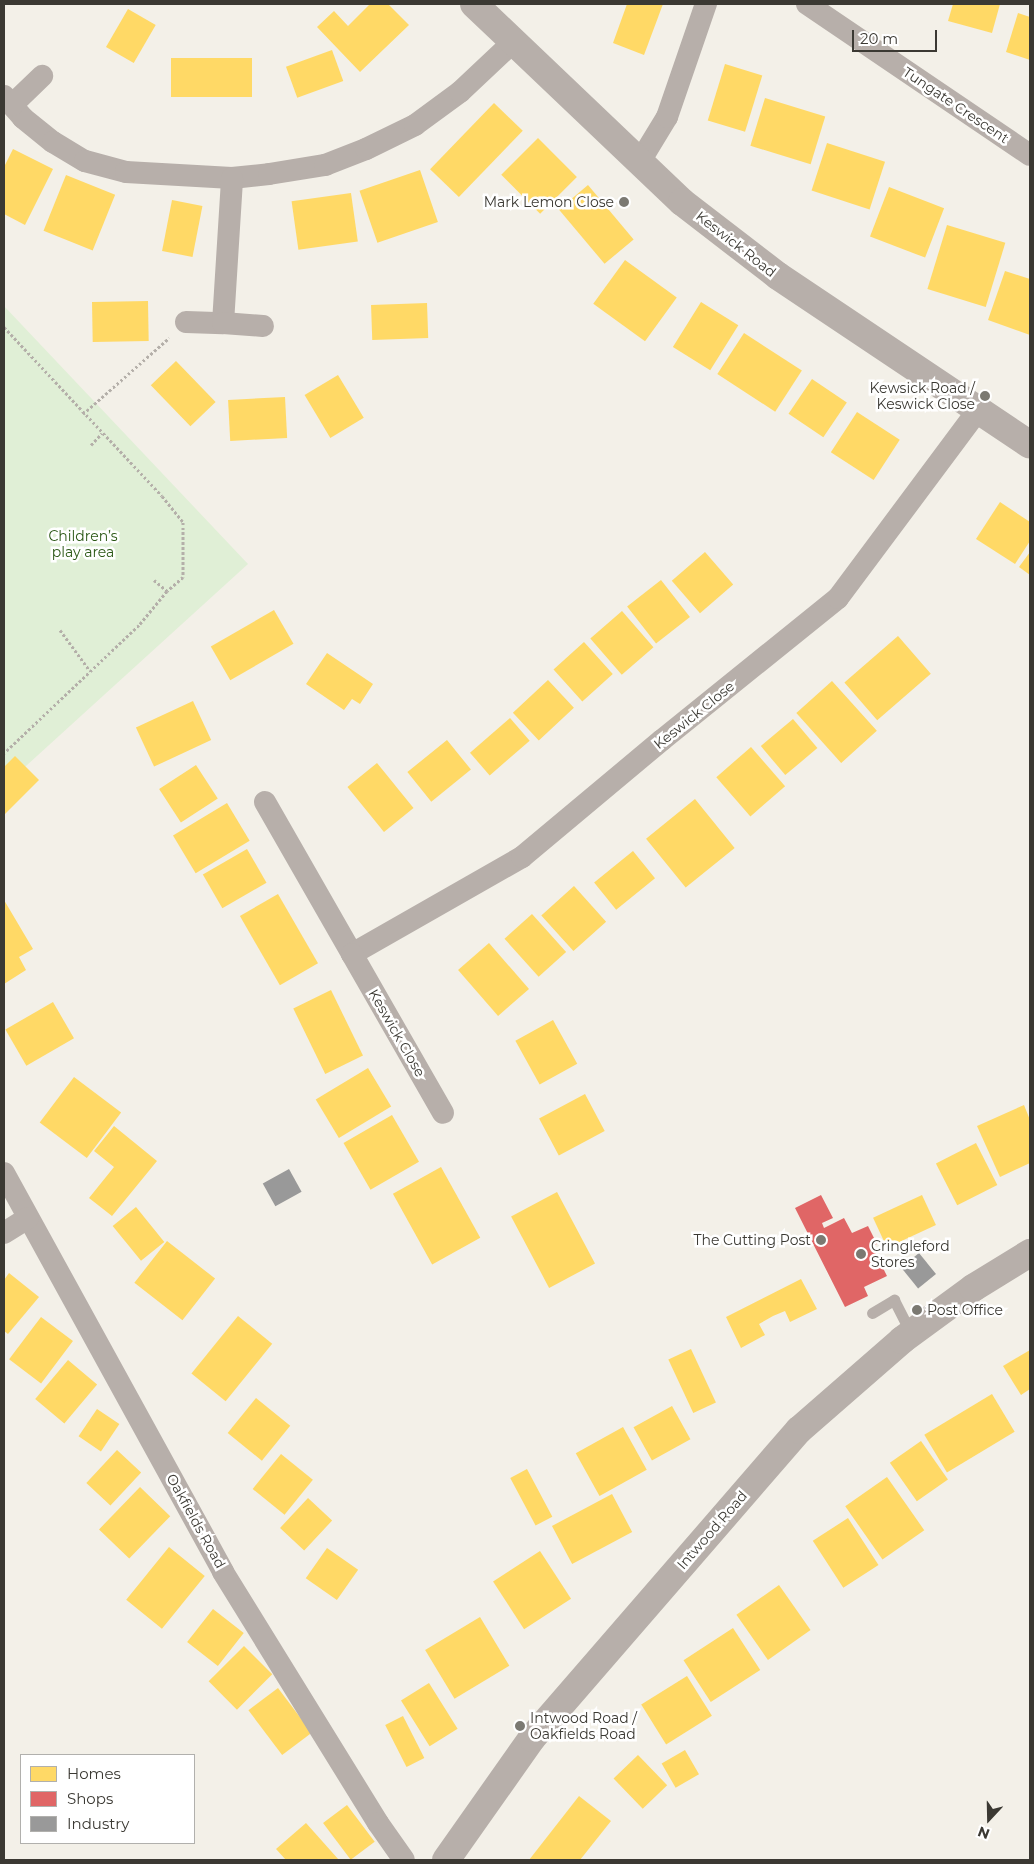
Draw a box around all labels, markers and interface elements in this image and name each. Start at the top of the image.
scale bar [854,20,939,52]
text: 20 m [860,29,898,48]
street label: Tungate Crescent [900,63,1012,147]
place label: Mark Lemon Close [484,194,614,210]
marker: Mark Lemon Close [618,196,630,208]
street label: Keswick Road [693,207,779,281]
place label: Kewsick Road / Keswick Close [869,380,975,412]
marker: Kewsick Road / Keswick Close [979,390,991,402]
park label: Children’s play area [48,528,118,560]
street label: Keswick Close [650,678,738,752]
street label: Keswick Close [365,986,429,1080]
place label: The Cutting Post [693,1232,811,1248]
marker: The Cutting Post [815,1234,827,1246]
place label: Cringleford Stores [871,1238,950,1270]
marker: Cringleford Stores [855,1248,867,1260]
place label: Post Office [927,1302,1003,1318]
marker: Post Office [911,1304,923,1316]
street label: Oakfields Road [163,1471,229,1571]
street label: Intwood Road [673,1487,751,1573]
place label: Intwood Road / Oakfields Road [530,1710,637,1742]
marker: Intwood Road / Oakfields Road [514,1720,526,1732]
legend [20,1754,195,1844]
text: Homes [67,1764,121,1783]
text: Shops [67,1789,113,1808]
north arrow [964,1794,1014,1844]
text: Industry [67,1814,129,1833]
text: N [975,1823,992,1843]

